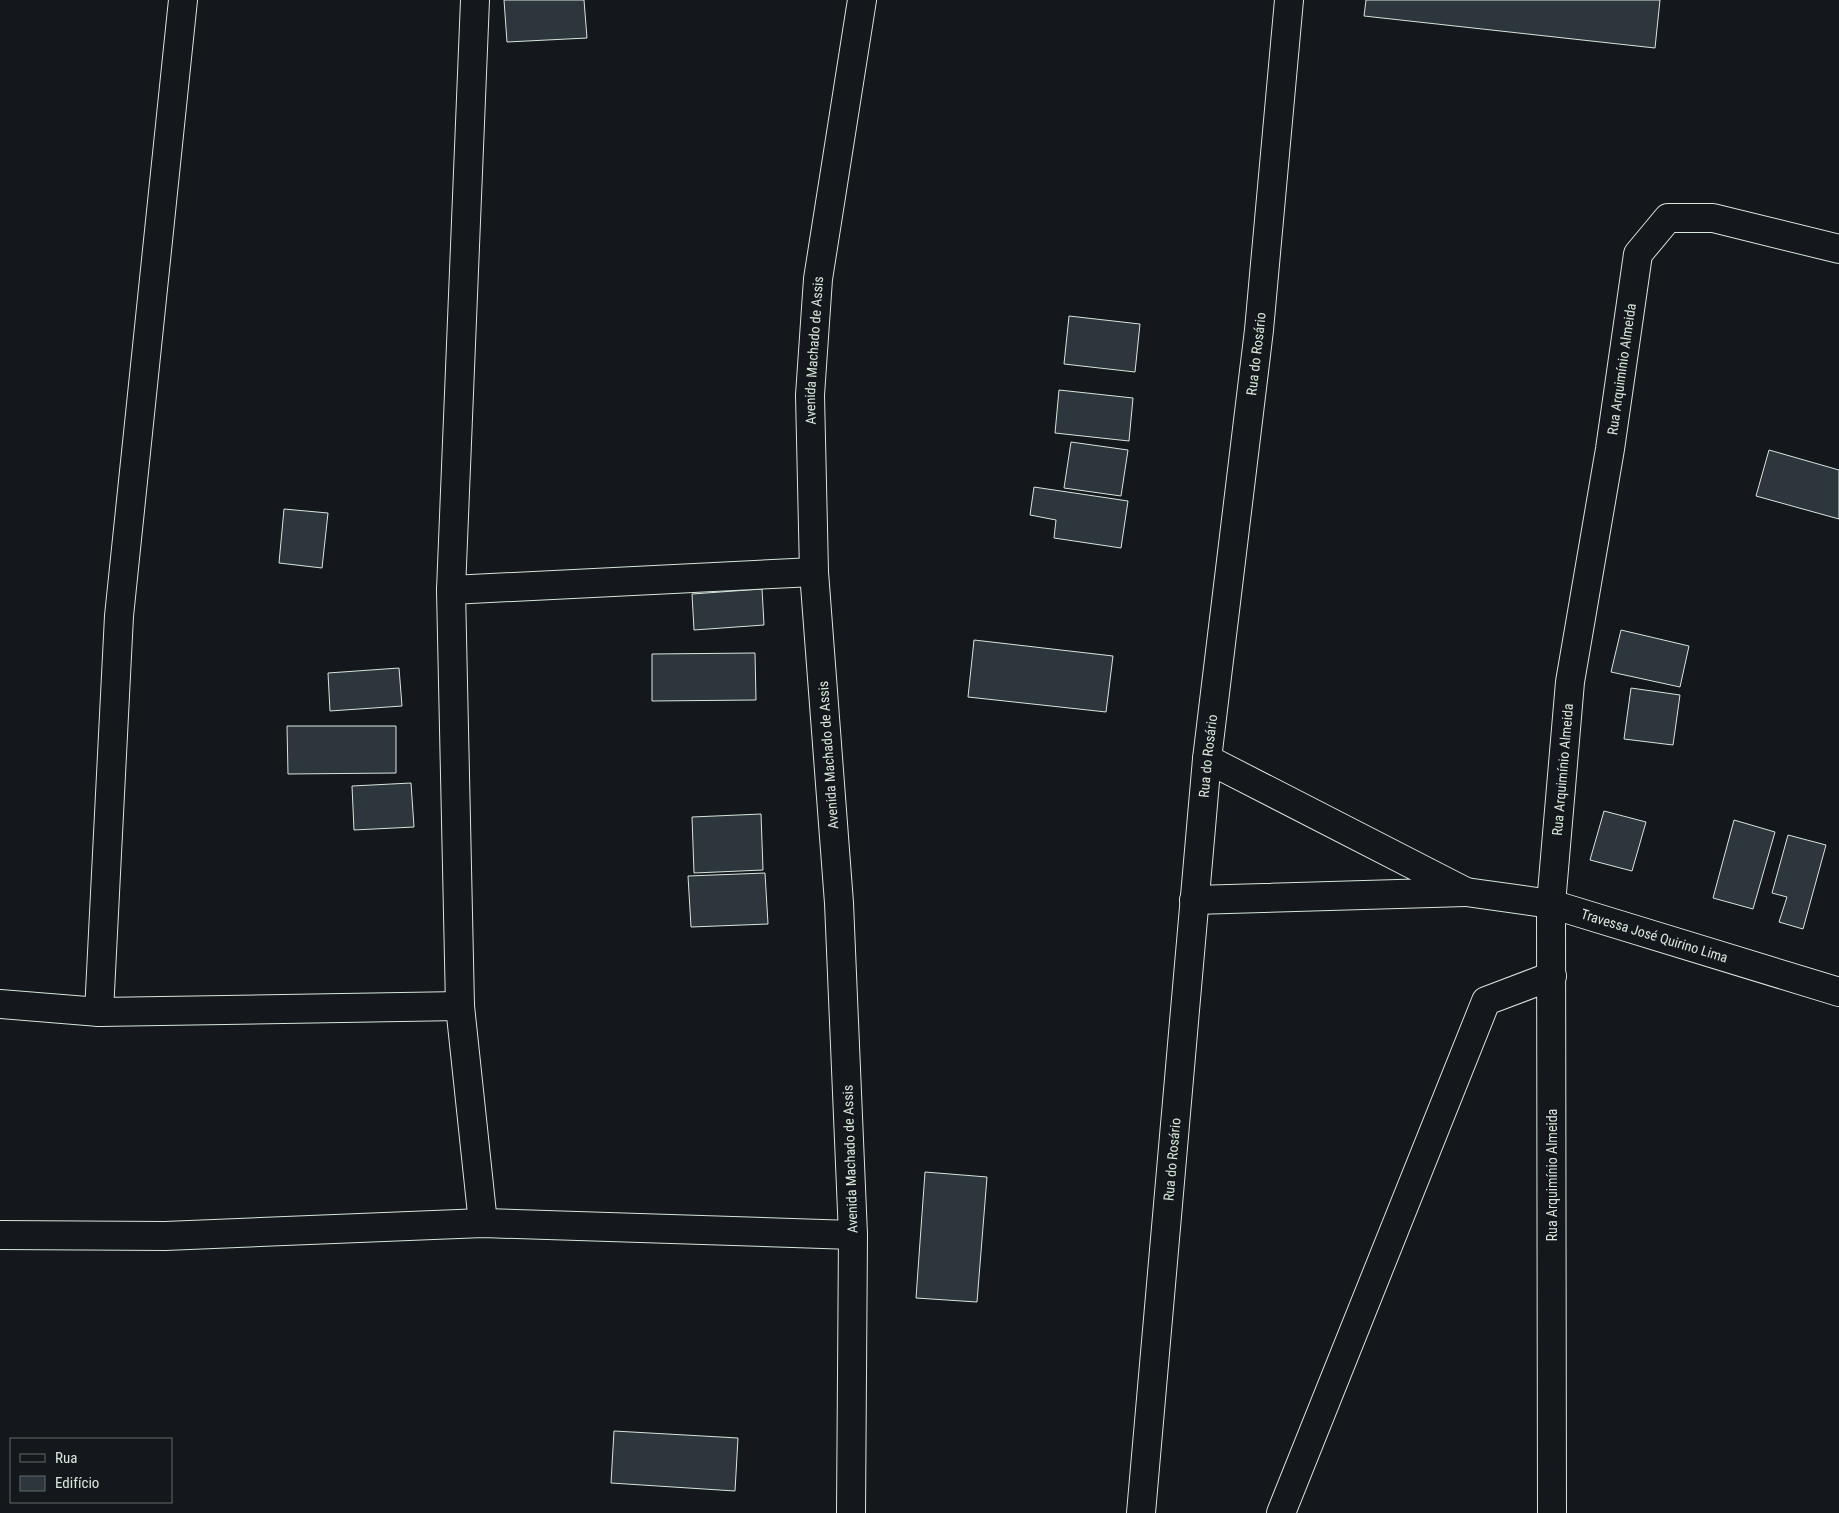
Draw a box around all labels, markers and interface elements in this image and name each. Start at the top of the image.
street label: Avenida Machado de Assis [802,276,826,425]
street label: Rua Arquimínio Almeida [1604,302,1639,436]
street label: Rua do Rosário [1243,312,1269,396]
street label: Avenida Machado de Assis [815,680,841,830]
street label: Rua Arquimínio Almeida [1549,703,1576,836]
street label: Rua do Rosário [1196,714,1220,798]
street label: Travessa José Quirino Lima [1579,906,1730,966]
street label: Avenida Machado de Assis [839,1084,861,1234]
street label: Rua Arquimínio Almeida [1544,1109,1560,1241]
street label: Rua do Rosário [1160,1117,1184,1202]
legend [10,1438,172,1503]
text: Rua [55,1449,77,1467]
text: Edifício [55,1474,99,1492]

